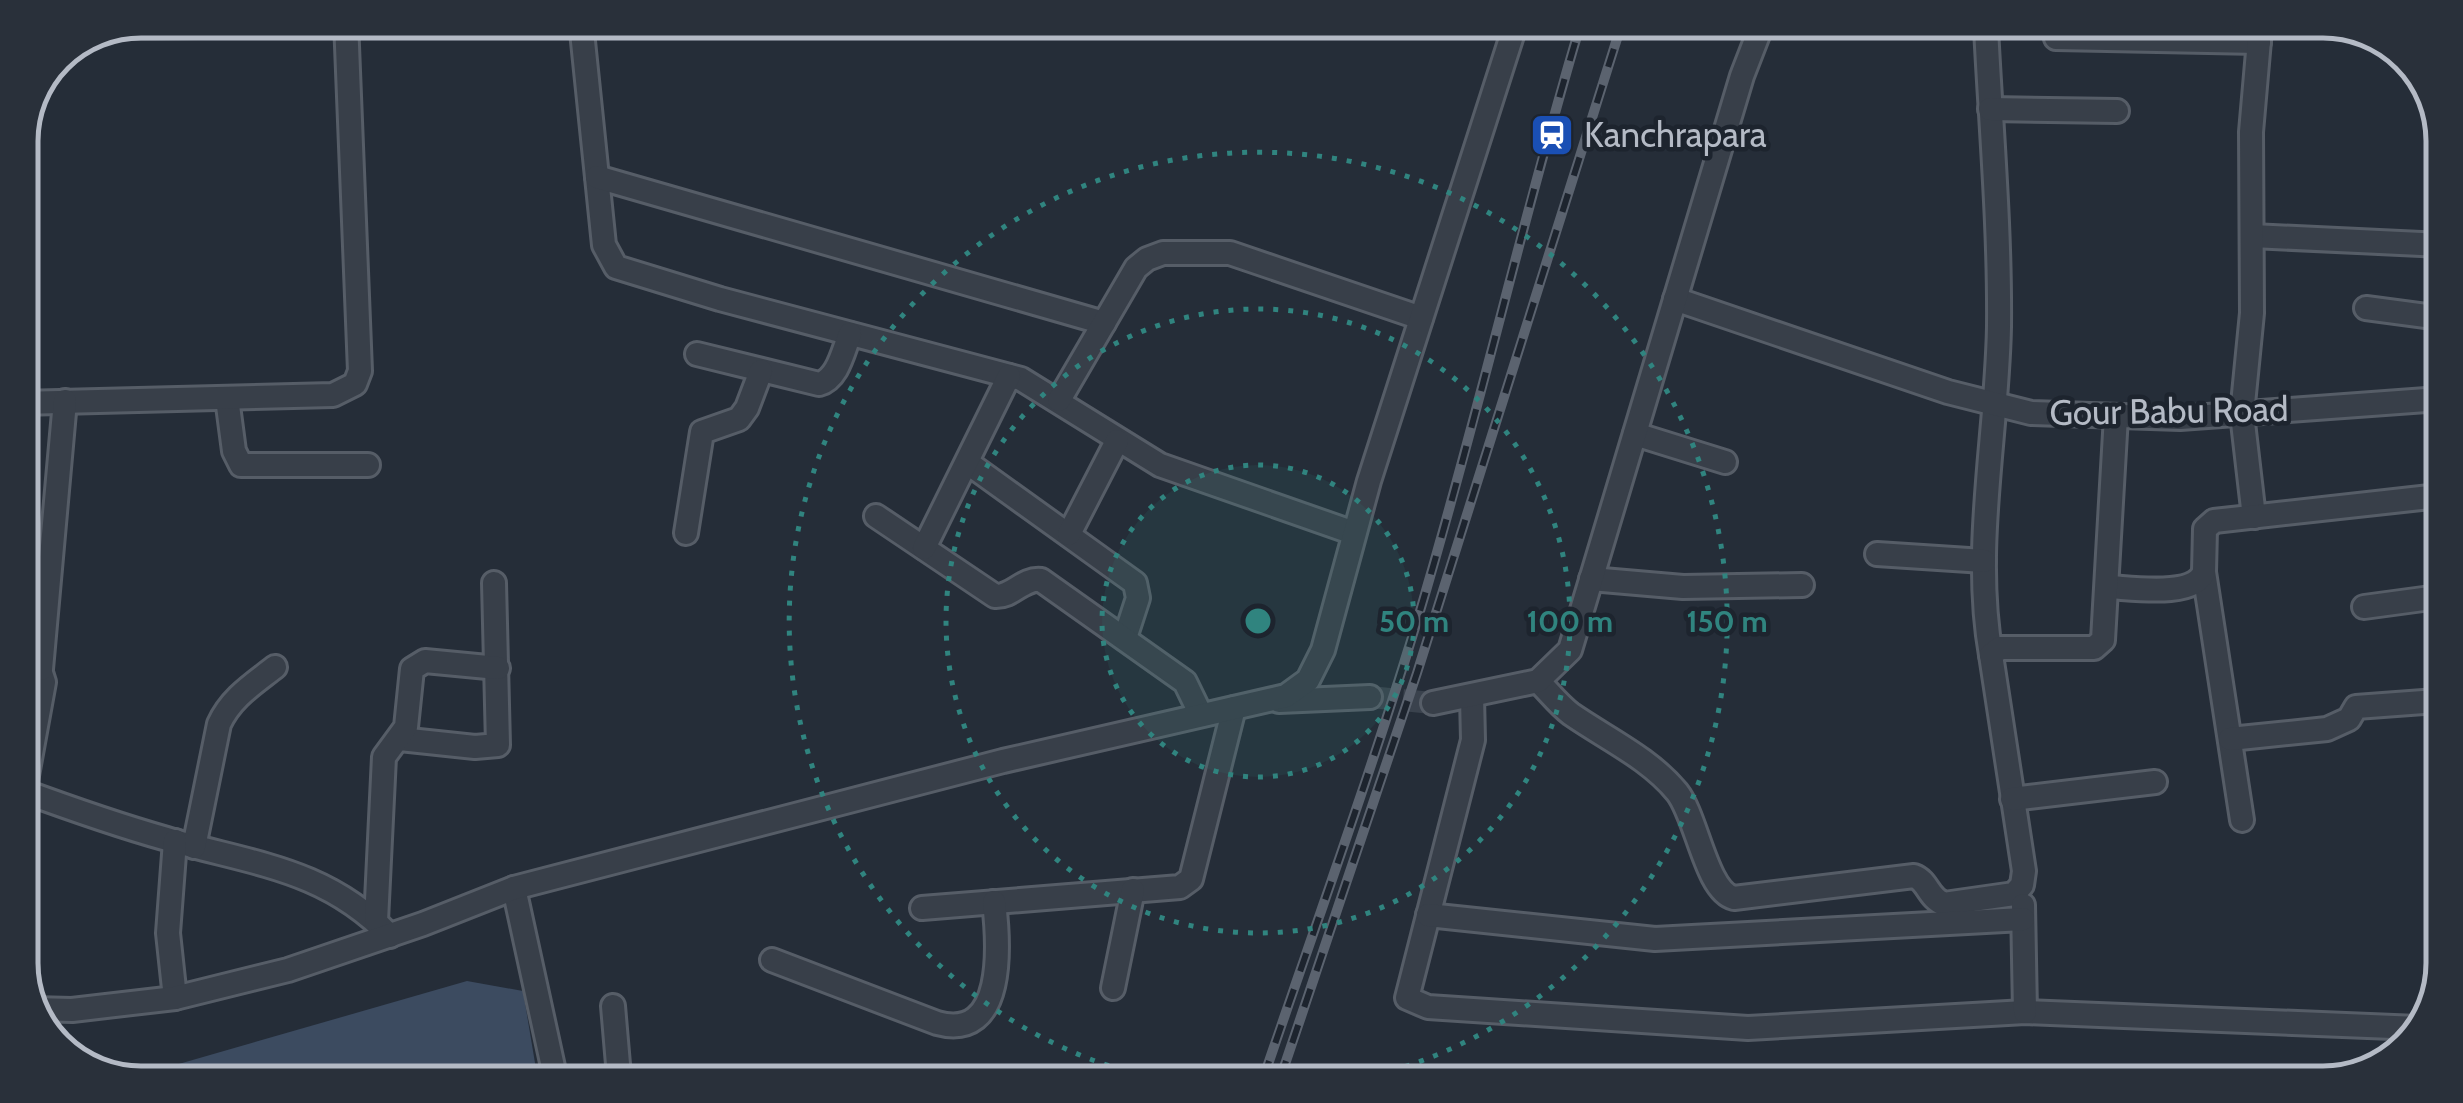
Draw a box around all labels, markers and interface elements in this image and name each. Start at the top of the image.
station icon: Kanchrapara [1529,112,1575,158]
place label: Kanchrapara [1584,113,1767,156]
street label: Gour Babu Road [2049,387,2289,434]
centre of rings [1240,603,1276,639]
text: 50 m [1379,603,1449,640]
text: 100 m [1527,603,1613,640]
text: 150 m [1686,603,1768,640]

